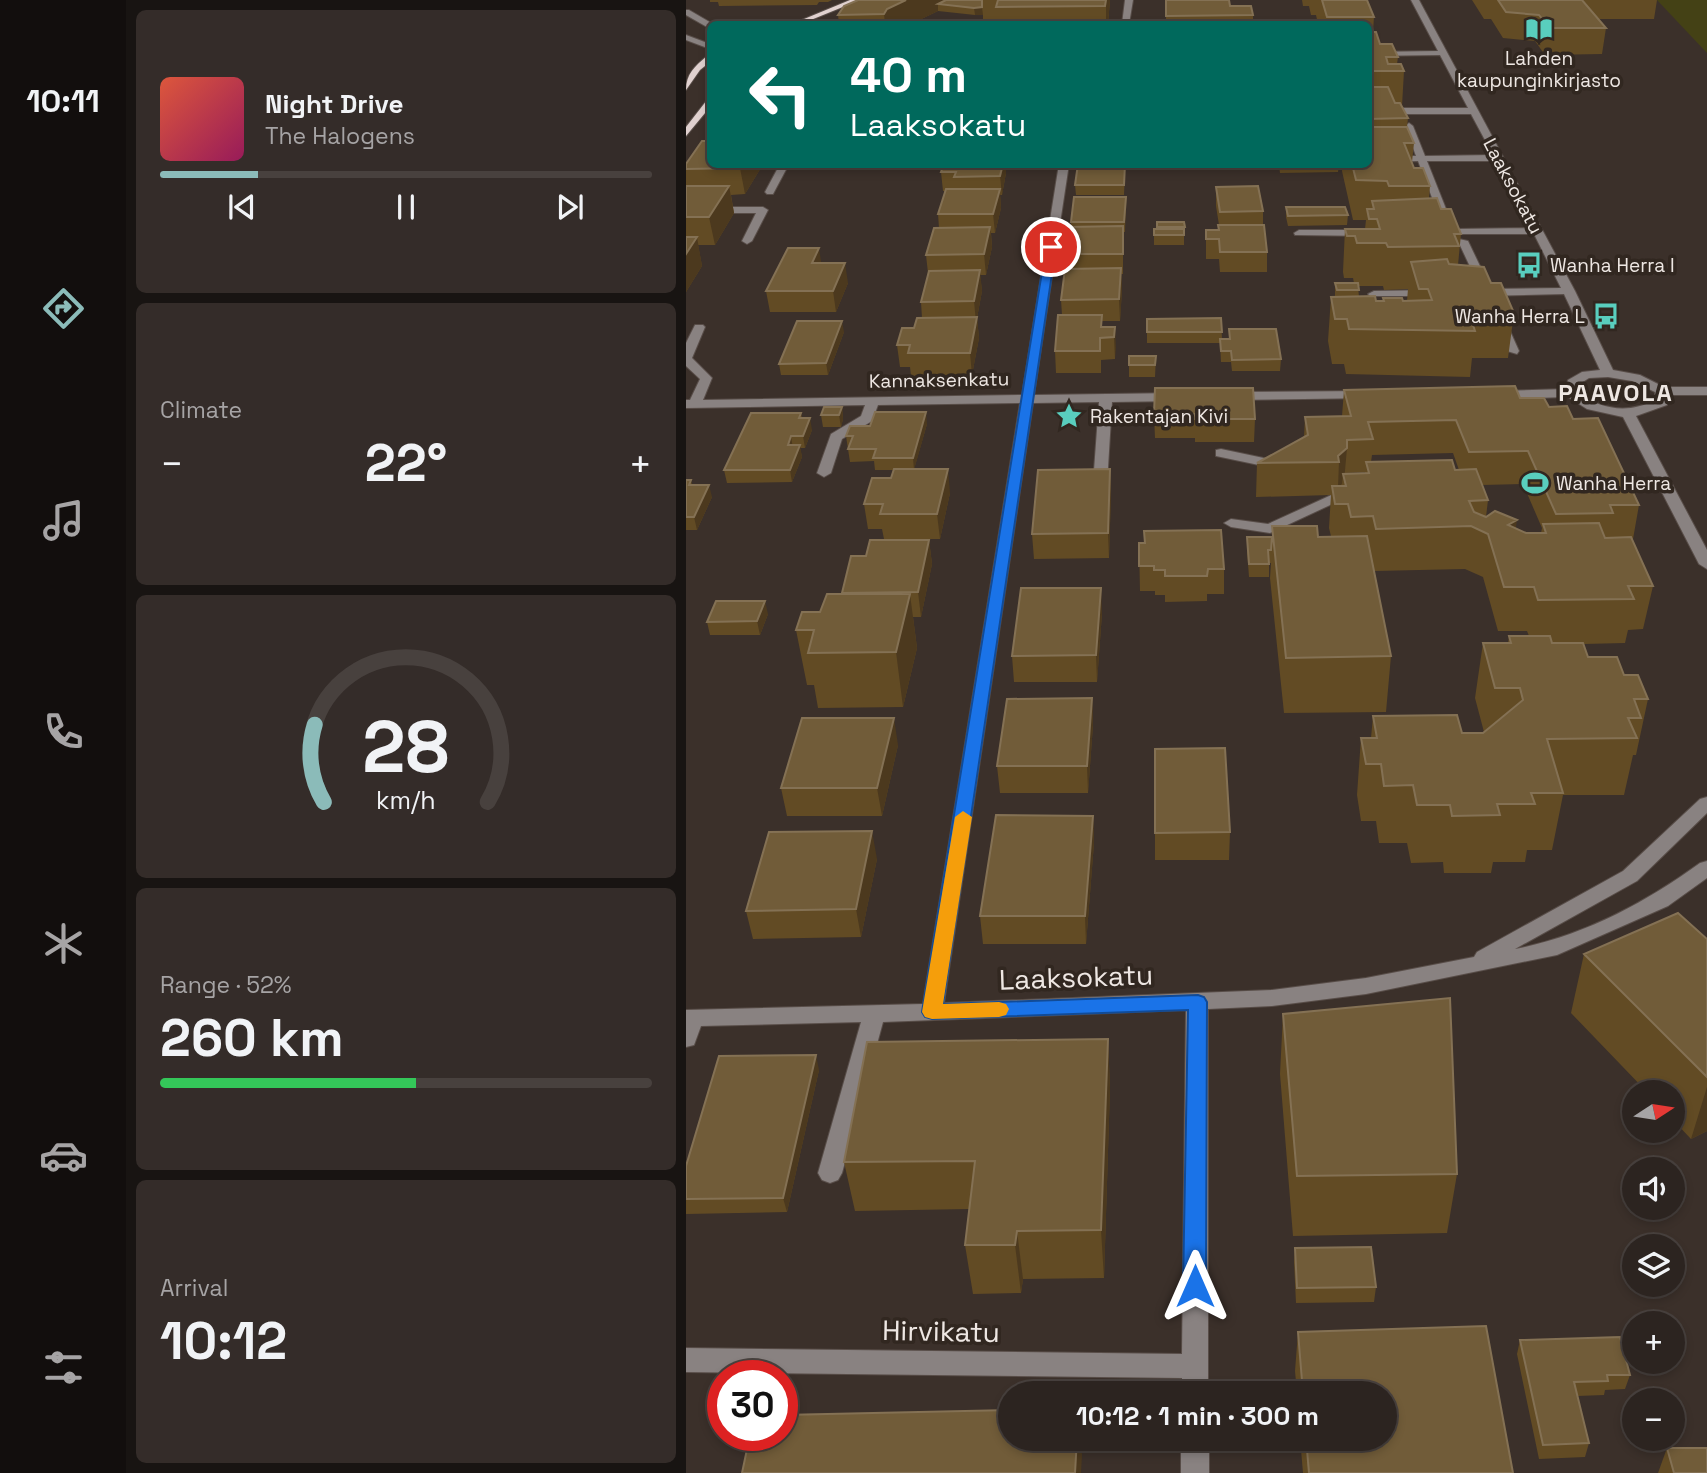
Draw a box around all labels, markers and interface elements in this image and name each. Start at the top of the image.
library icon: Lahden kaupunginkirjasto [1524,14,1554,44]
text: 40 m [850,44,967,106]
place label: Lahden kaupunginkirjasto [1457,46,1621,93]
icon: left [735,49,826,140]
text: 10:11 [26,81,100,121]
text: Night Drive [265,87,403,121]
text: Laaksokatu [850,105,1026,145]
text: The Halogens [265,121,415,151]
street label: Laaksokatu [1477,134,1549,238]
icon: previous [223,188,261,226]
icon: pause [387,188,425,226]
icon: next [551,188,589,226]
pin [1021,217,1081,277]
icon: arrive [1032,228,1070,266]
bus stop icon: Wanha Herra I [1514,250,1544,280]
place label: Wanha Herra I [1550,253,1675,278]
icon: directions [39,284,88,333]
bus stop icon: Wanha Herra L [1591,301,1621,331]
place label: Wanha Herra L [1455,304,1585,329]
street label: Kannaksenkatu [869,366,1009,394]
district label: PAAVOLA [1558,377,1674,408]
text: Climate [160,395,242,425]
place icon: Rakentajan Kivi [1054,401,1084,431]
place label: Rakentajan Kivi [1090,404,1228,429]
text: 22° [365,430,447,496]
text: − [160,440,184,488]
text: + [628,440,652,488]
sports icon: Wanha Herra [1520,468,1550,498]
place label: Wanha Herra [1556,471,1671,496]
icon: music [39,496,88,545]
text: 28 [363,701,449,794]
icon: phone [39,707,88,756]
text: km/h [376,784,436,816]
icon: climate [39,919,88,968]
street label: Laaksokatu [998,956,1154,998]
text: Range · 52% [160,970,292,1000]
text: 260 km [160,1005,344,1071]
north arrow [1622,1080,1685,1143]
map controls [1622,1080,1685,1451]
icon: car [39,1131,88,1180]
button: sound [1622,1157,1685,1220]
button: layers [1622,1234,1685,1297]
position arrow [1158,1249,1232,1323]
text: Arrival [160,1273,228,1303]
text: 10:12 [160,1308,287,1374]
button: + [1622,1311,1685,1374]
street label: Hirvikatu [882,1312,1000,1350]
icon: filters [39,1343,88,1392]
speed limit sign: 30 [707,1360,798,1451]
button: − [1622,1388,1685,1451]
text: 10:12 · 1 min · 300 m [1076,1399,1319,1433]

